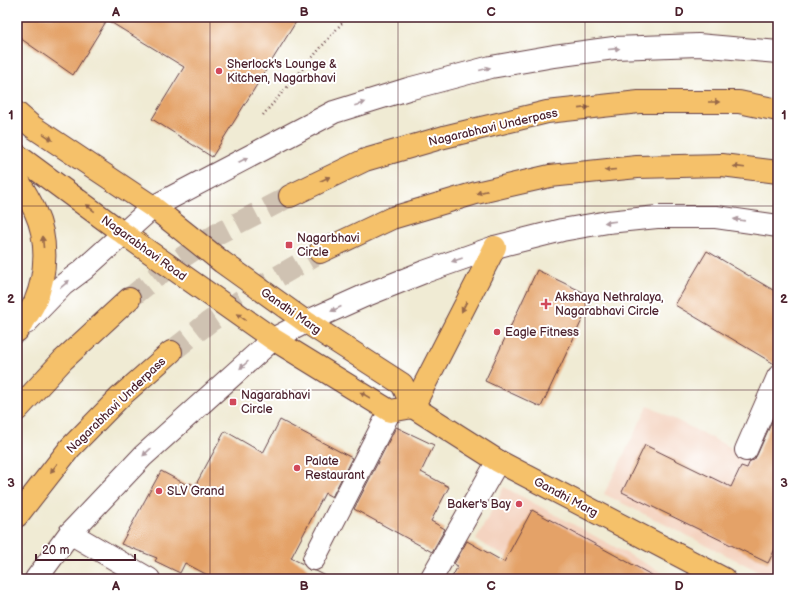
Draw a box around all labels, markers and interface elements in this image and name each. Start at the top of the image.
text: A [111,4,120,20]
text: B [299,4,309,20]
text: C [486,4,496,20]
text: D [674,4,684,20]
one-way arrow [608,45,620,52]
place label: Sherlock's Lounge & Kitchen, Nagarbhavi [227,57,337,86]
one-way arrow [479,65,492,71]
marker: Sherlock's Lounge & Kitchen, Nagarbhavi [214,66,224,76]
one-way arrow [708,99,721,105]
one-way arrow [355,101,367,107]
street label: Nagarabhavi Underpass [427,105,559,150]
one-way arrow [578,105,590,111]
text: 1 [8,107,14,123]
text: 1 [781,107,787,123]
one-way arrow [43,133,53,141]
one-way arrow [237,156,249,163]
one-way arrow [733,164,745,170]
one-way arrow [604,167,616,173]
one-way arrow [320,176,331,182]
one-way arrow [475,189,488,195]
one-way arrow [84,204,95,213]
street label: Nagarabhavi Road [98,213,189,284]
one-way arrow [733,217,745,223]
one-way arrow [604,219,616,226]
place label: Nagarbhavi Circle [297,231,360,260]
one-way arrow [40,236,47,248]
marker: Nagarbhavi Circle [284,240,294,250]
one-way arrow [450,258,462,264]
one-way arrow [60,280,70,289]
street label: Gandhi Marg [258,285,324,338]
place label: Akshaya Nethralaya, Nagarabhavi Circle [555,290,664,319]
text: 2 [7,291,15,307]
text: 2 [780,291,788,307]
marker: Akshaya Nethralaya, Nagarabhavi Circle [540,298,552,310]
one-way arrow [461,301,467,312]
one-way arrow [331,306,342,312]
one-way arrow [236,313,246,321]
place label: Eagle Fitness [505,325,579,340]
marker: Eagle Fitness [492,327,502,337]
street label: Nagarabhavi Underpass [64,354,169,457]
one-way arrow [239,361,249,370]
place label: Nagarabhavi Circle [241,388,310,417]
one-way arrow [359,392,371,399]
marker: Nagarabhavi Circle [228,397,238,407]
one-way arrow [142,448,152,457]
place label: Palate Restaurant [305,454,365,483]
one-way arrow [50,463,59,474]
marker: Palate Restaurant [292,463,302,473]
street label: Gandhi Marg [531,474,600,521]
text: 3 [7,475,15,491]
text: 3 [780,475,788,491]
place label: SLV Grand [167,484,224,499]
marker: SLV Grand [154,486,164,496]
place label: Baker's Bay [447,497,512,512]
marker: Baker's Bay [514,499,524,509]
scale bar [36,536,135,562]
text: 20 m [42,543,69,558]
text: A [111,578,120,594]
text: B [299,578,309,594]
text: C [486,578,496,594]
text: D [674,578,684,594]

